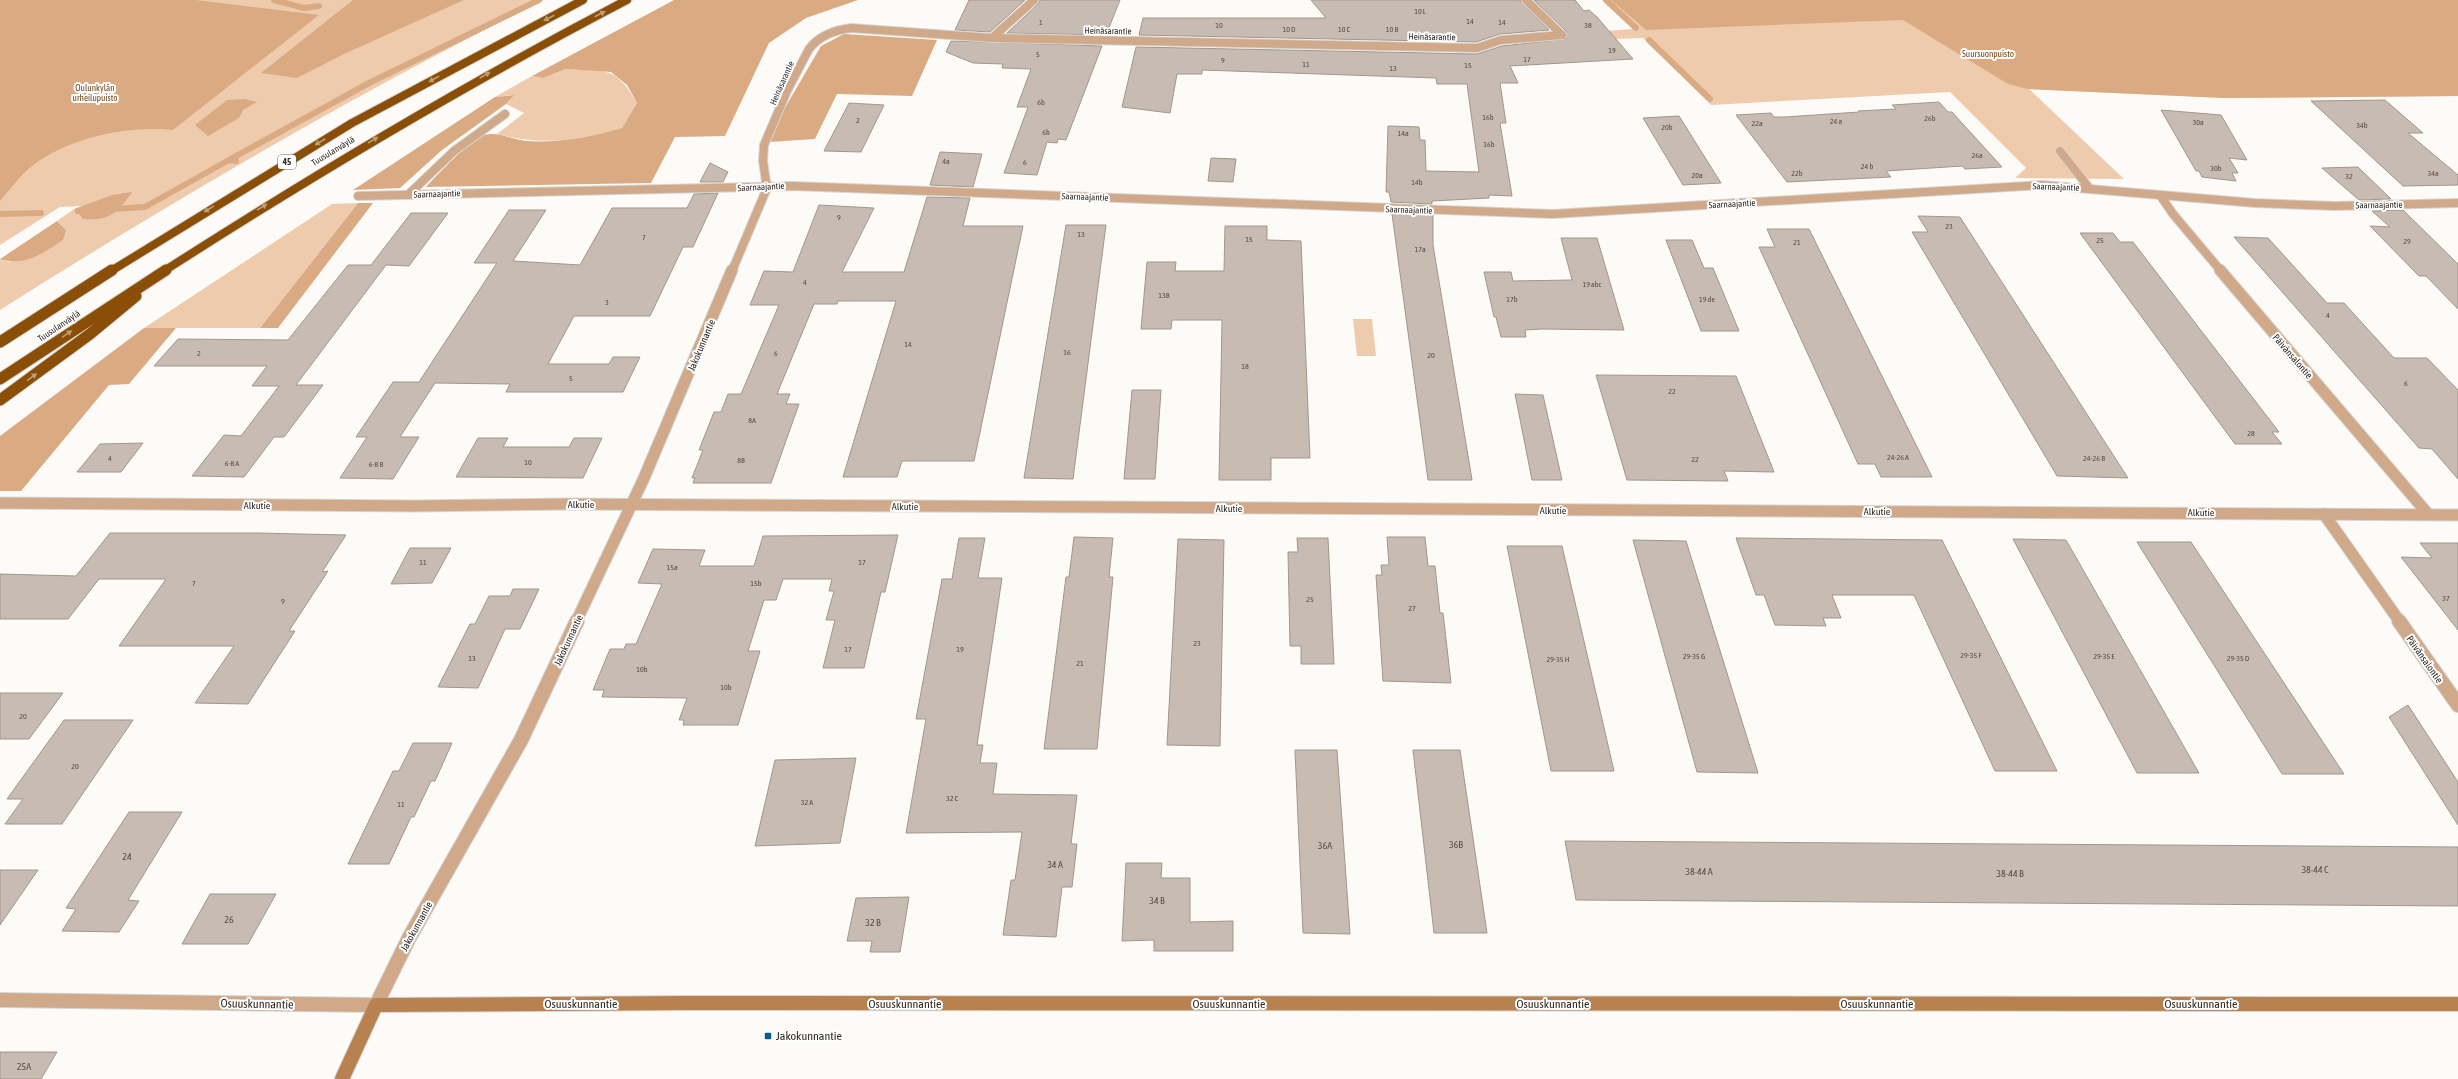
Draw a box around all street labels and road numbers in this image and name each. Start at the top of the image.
street label: Heinäsarantie [1084,26,1132,36]
street label: Heinäsarantie [1408,32,1456,42]
street label: Heinäsarantie [768,59,796,107]
street label: Tuusulanväylä [310,134,356,168]
road number: 45 [278,155,296,169]
street label: Saarnaajantie [737,181,785,193]
street label: Saarnaajantie [2032,181,2080,193]
street label: Saarnaajantie [413,188,461,200]
street label: Saarnaajantie [1061,191,1109,203]
street label: Saarnaajantie [1708,198,1756,210]
street label: Saarnaajantie [2355,200,2403,210]
street label: Saarnaajantie [1385,204,1433,216]
street label: Tuusulanväylä [36,308,82,344]
street label: Jakokunnantie [686,317,717,373]
street label: Päivänsalontie [2270,332,2315,381]
street label: Alkutie [568,499,595,510]
street label: Alkutie [244,500,271,511]
street label: Alkutie [892,501,919,512]
street label: Alkutie [1216,503,1243,514]
street label: Alkutie [1540,505,1567,516]
street label: Alkutie [1864,506,1891,517]
street label: Alkutie [2188,507,2215,518]
street label: Jakokunnantie [552,613,585,667]
street label: Päivänsalontie [2404,634,2445,685]
street label: Jakokunnantie [398,899,435,953]
street label: Osuuskunnantie [220,996,294,1012]
street label: Osuuskunnantie [545,997,617,1011]
street label: Osuuskunnantie [869,997,941,1011]
street label: Osuuskunnantie [1193,997,1265,1011]
street label: Osuuskunnantie [1517,997,1589,1011]
street label: Osuuskunnantie [1841,997,1913,1011]
street label: Osuuskunnantie [2165,997,2237,1011]

